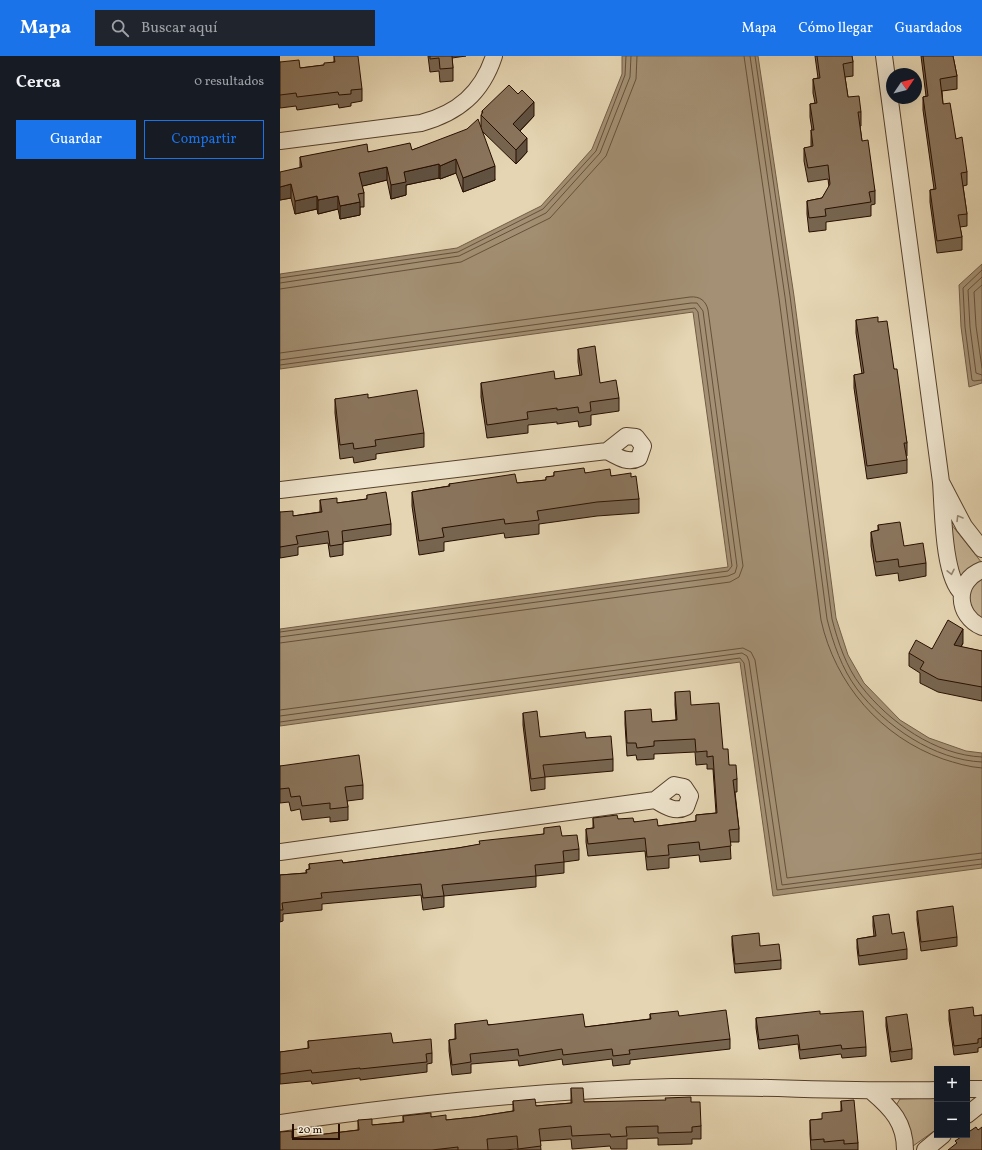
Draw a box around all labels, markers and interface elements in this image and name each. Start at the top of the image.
search box [95,10,375,46]
text: Mapa [20,15,71,41]
icon: search [109,17,131,39]
text: Buscar aquí [141,18,217,39]
text: Mapa [742,19,777,38]
text: Cómo llegar [799,19,873,38]
text: Guardados [895,19,962,38]
north arrow [886,68,922,104]
text: Cerca [16,71,61,94]
text: 0 resultados [194,73,264,91]
button: Guardar [16,120,136,159]
button: Compartir [144,120,264,159]
one-way arrow [957,515,964,522]
one-way arrow [946,569,954,575]
map controls [934,1066,970,1138]
button: + [934,1066,970,1102]
button: − [934,1102,970,1138]
scale bar [292,1122,340,1141]
text: 20 m [298,1123,322,1138]

